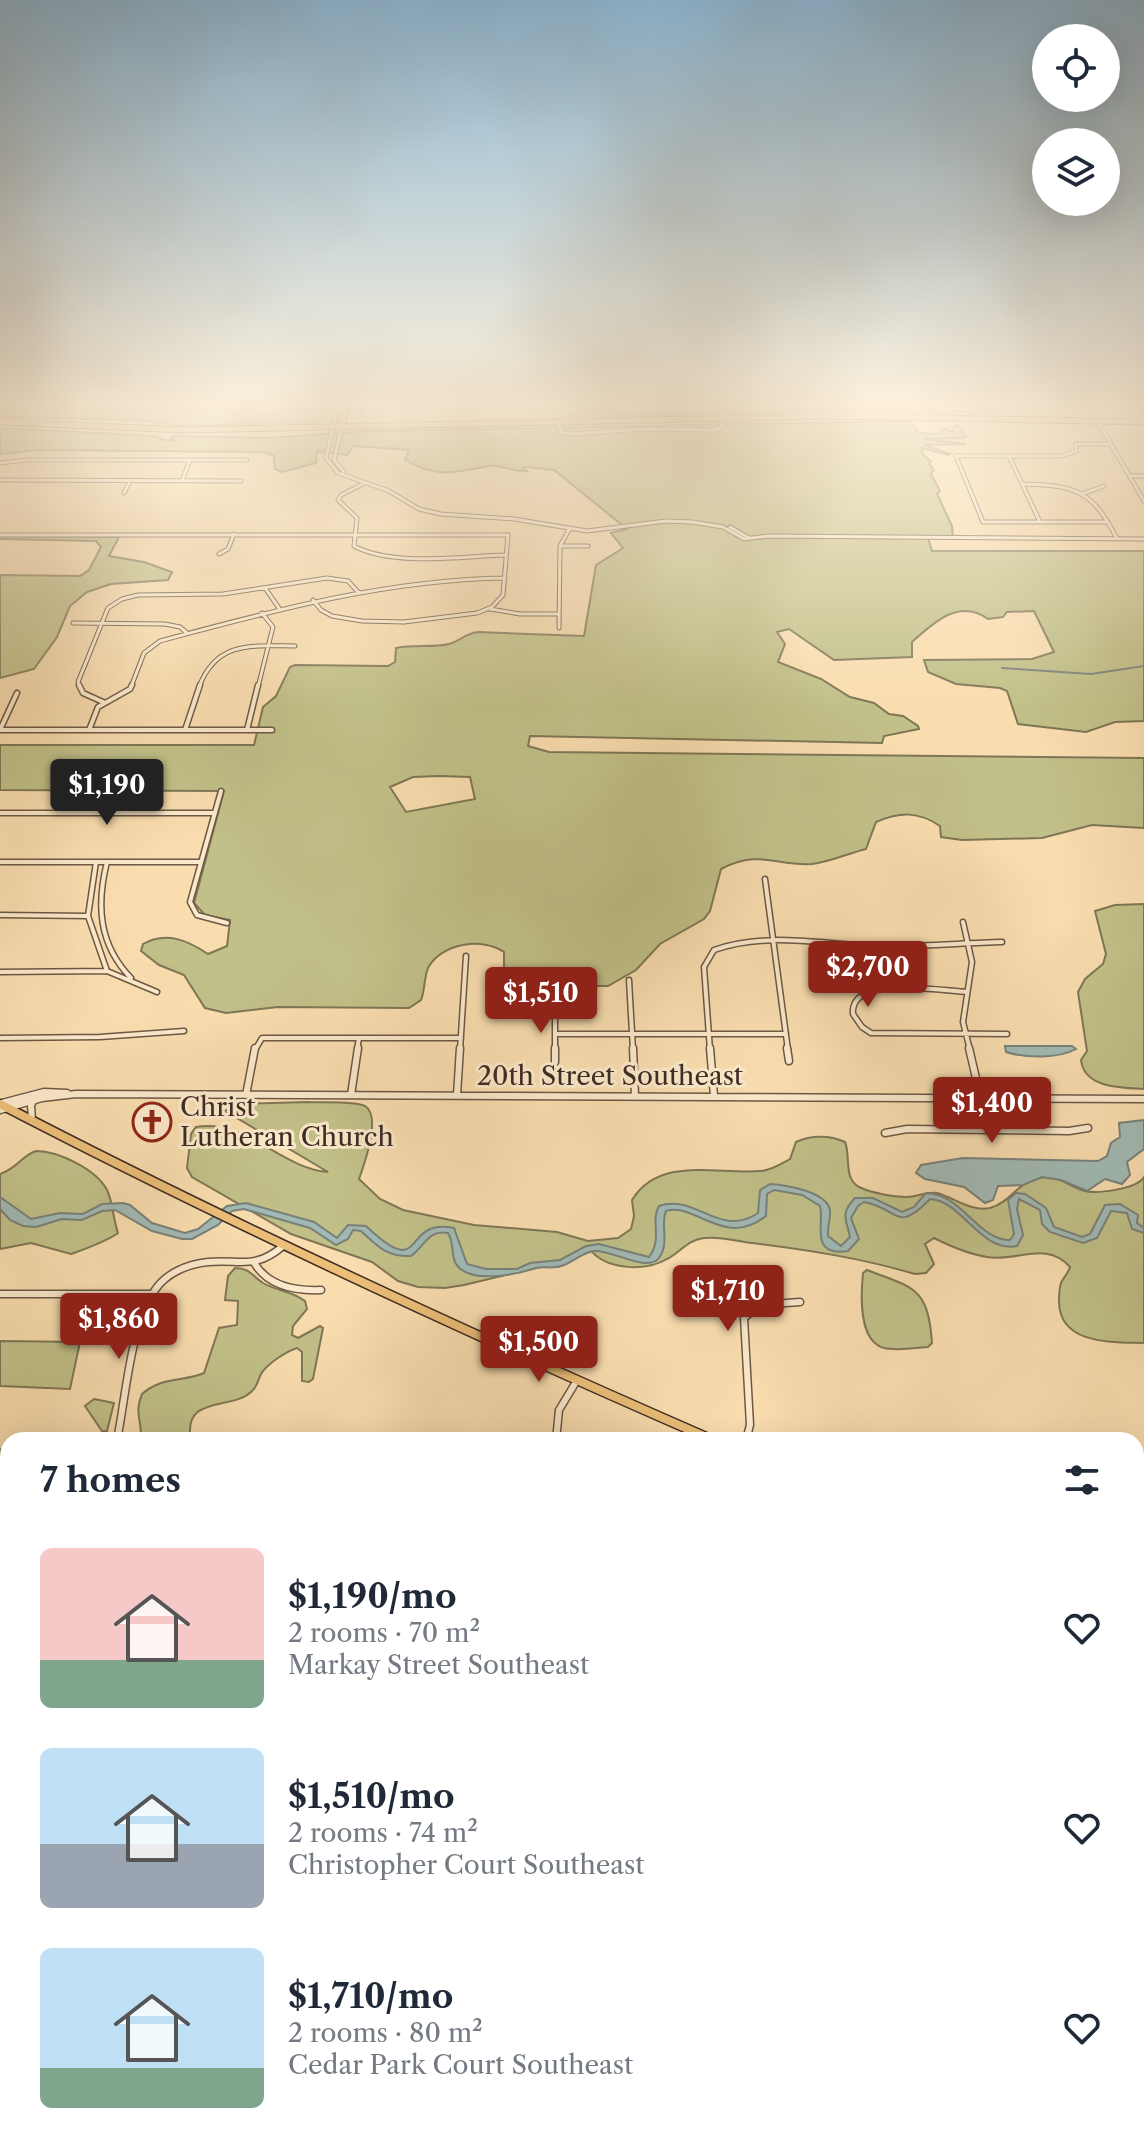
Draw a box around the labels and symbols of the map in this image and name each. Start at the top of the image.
pin: $1,190 [42,759,172,827]
pin: $2,700 [803,941,933,1009]
pin: $1,510 [476,967,606,1035]
street label: 20th Street Southeast [477,1060,744,1092]
pin: $1,400 [927,1077,1057,1145]
place label: Christ Lutheran Church [180,1091,394,1153]
church icon: Christ Lutheran Church [131,1101,173,1143]
pin: $1,710 [663,1265,793,1333]
pin: $1,860 [54,1293,184,1361]
pin: $1,500 [474,1316,604,1384]

